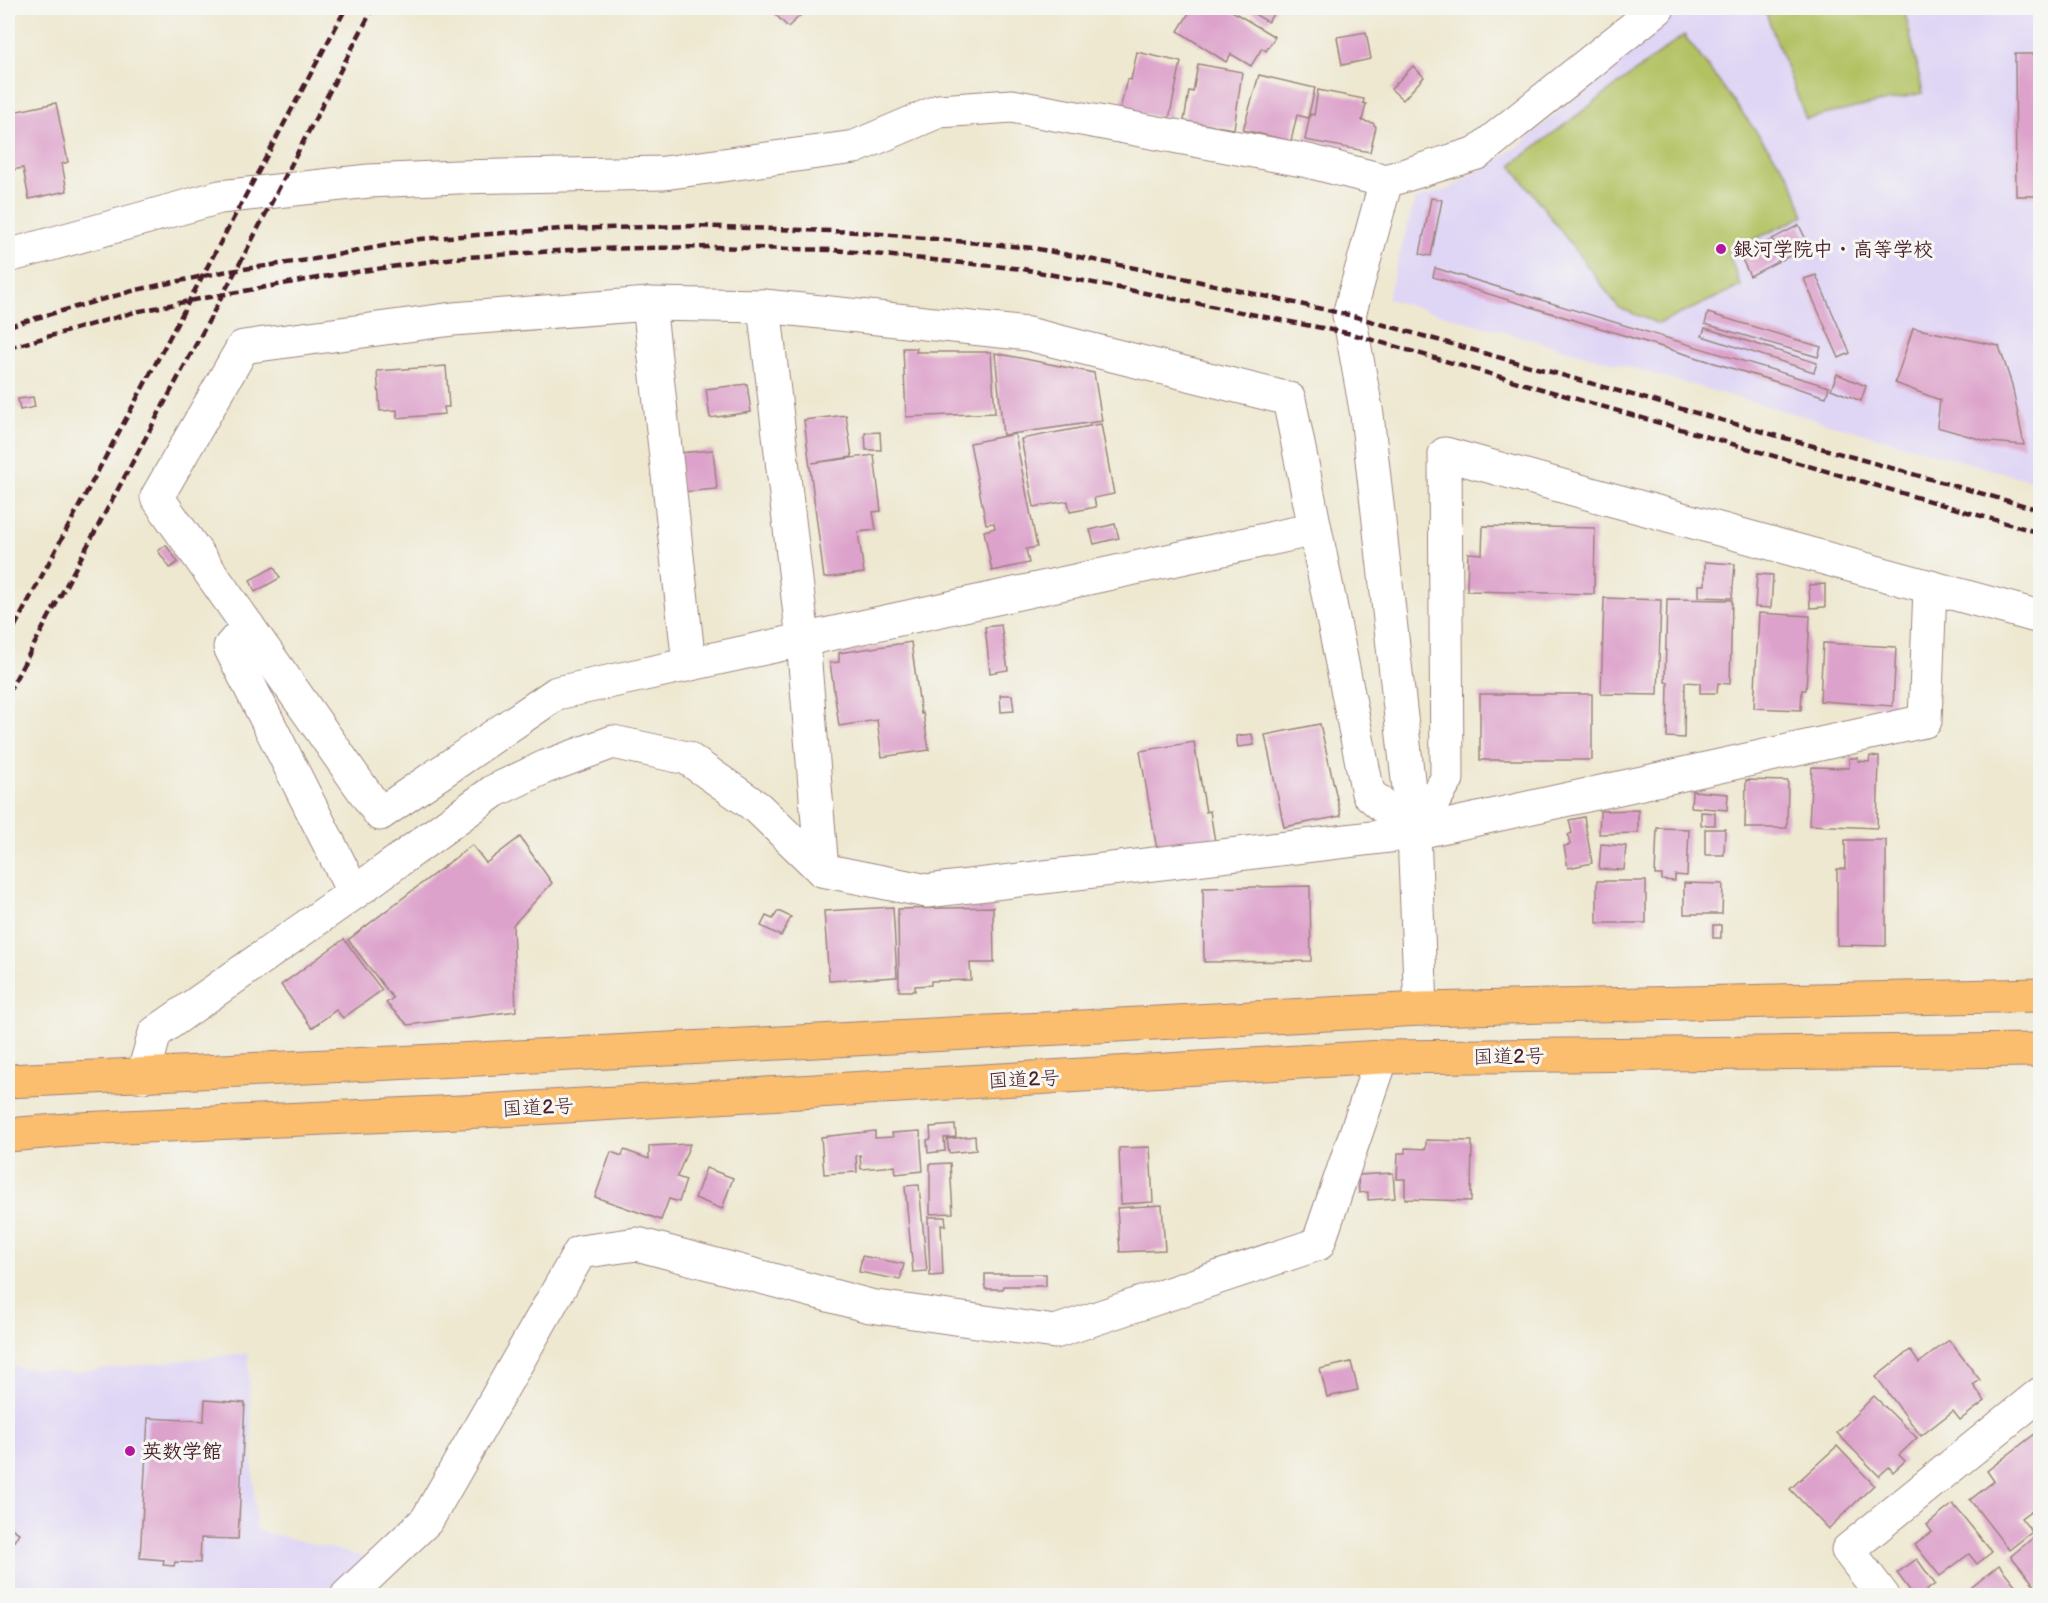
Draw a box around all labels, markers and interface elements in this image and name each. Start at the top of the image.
place label: 銀河学院中・高等学校 [1733,238,1933,262]
marker: 銀河学院中・高等学校 [1714,242,1728,256]
street label: 国道2号 [1473,1044,1545,1070]
street label: 国道2号 [988,1066,1061,1094]
street label: 国道2号 [502,1094,575,1122]
place label: 英数学館 [142,1440,222,1464]
marker: 英数学館 [123,1444,137,1458]

